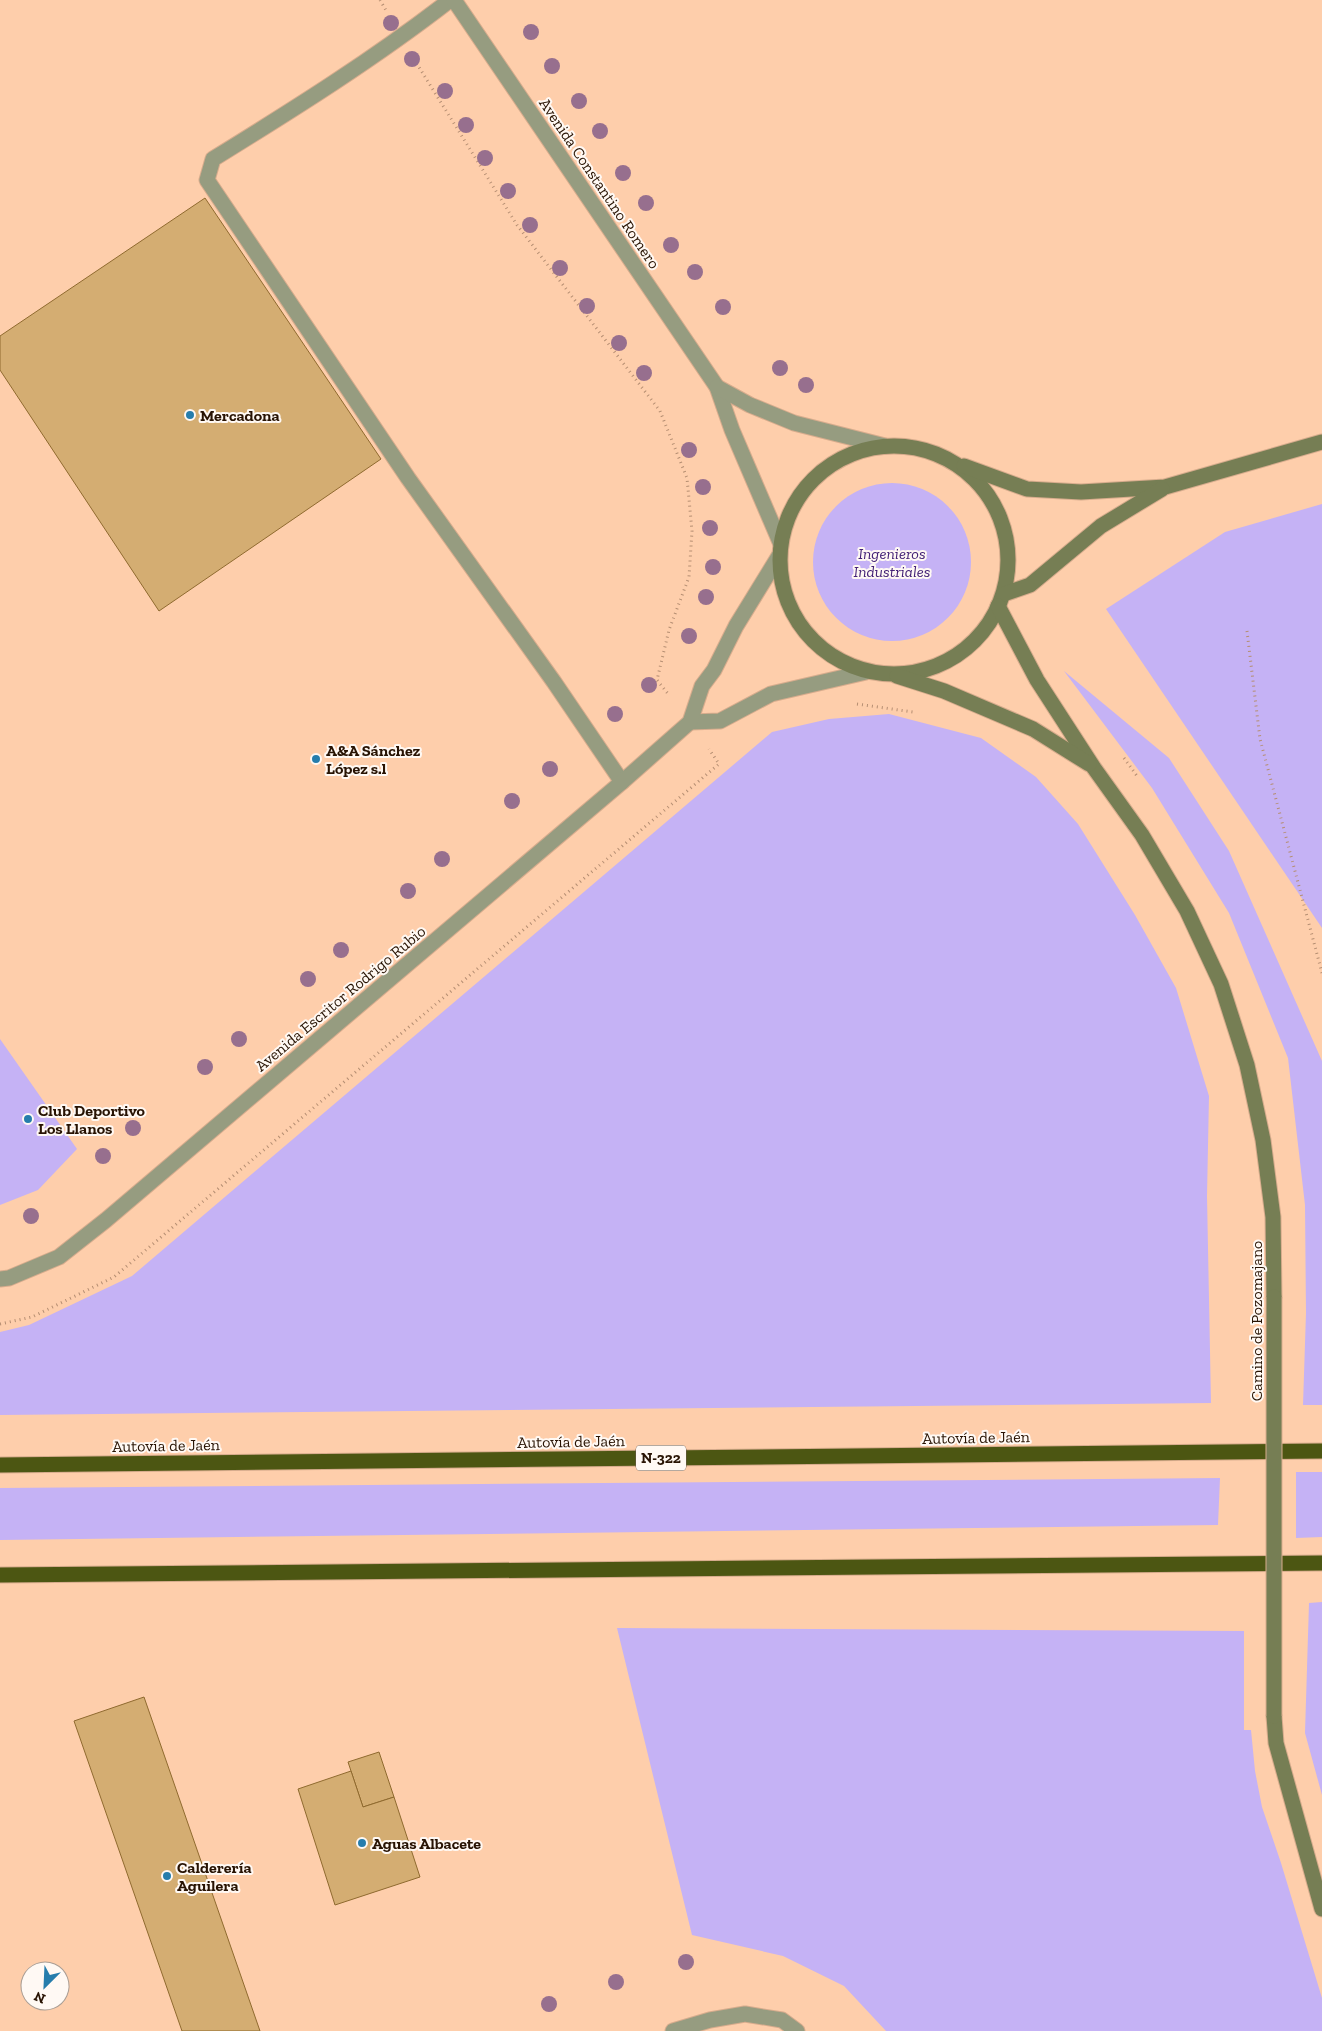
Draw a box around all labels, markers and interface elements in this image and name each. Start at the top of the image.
street label: Avenida Constantino Romero [535,94,664,272]
place label: Mercadona [200,406,280,425]
marker: Mercadona [184,409,196,421]
park label: Ingenieros Industriales [854,544,930,581]
place label: A&A Sánchez López s.l [326,741,421,778]
marker: A&A Sánchez López s.l [310,753,322,765]
street label: Avenida Escritor Rodrigo Rubio [251,921,429,1075]
place label: Club Deportivo Los Llanos [38,1101,146,1138]
marker: Club Deportivo Los Llanos [22,1113,34,1125]
street label: Camino de Pozomajano [1247,1241,1266,1401]
street label: Autovía de Jaén [922,1427,1031,1448]
street label: Autovía de Jaén [517,1431,626,1452]
street label: Autovía de Jaén [112,1435,221,1456]
road number: N-322 [636,1446,686,1470]
place label: Aguas Albacete [372,1834,481,1853]
marker: Aguas Albacete [356,1837,368,1849]
place label: Calderería Aguilera [177,1858,252,1895]
marker: Calderería Aguilera [161,1870,173,1882]
north arrow [20,1961,70,2011]
text: N [31,1987,48,2007]

